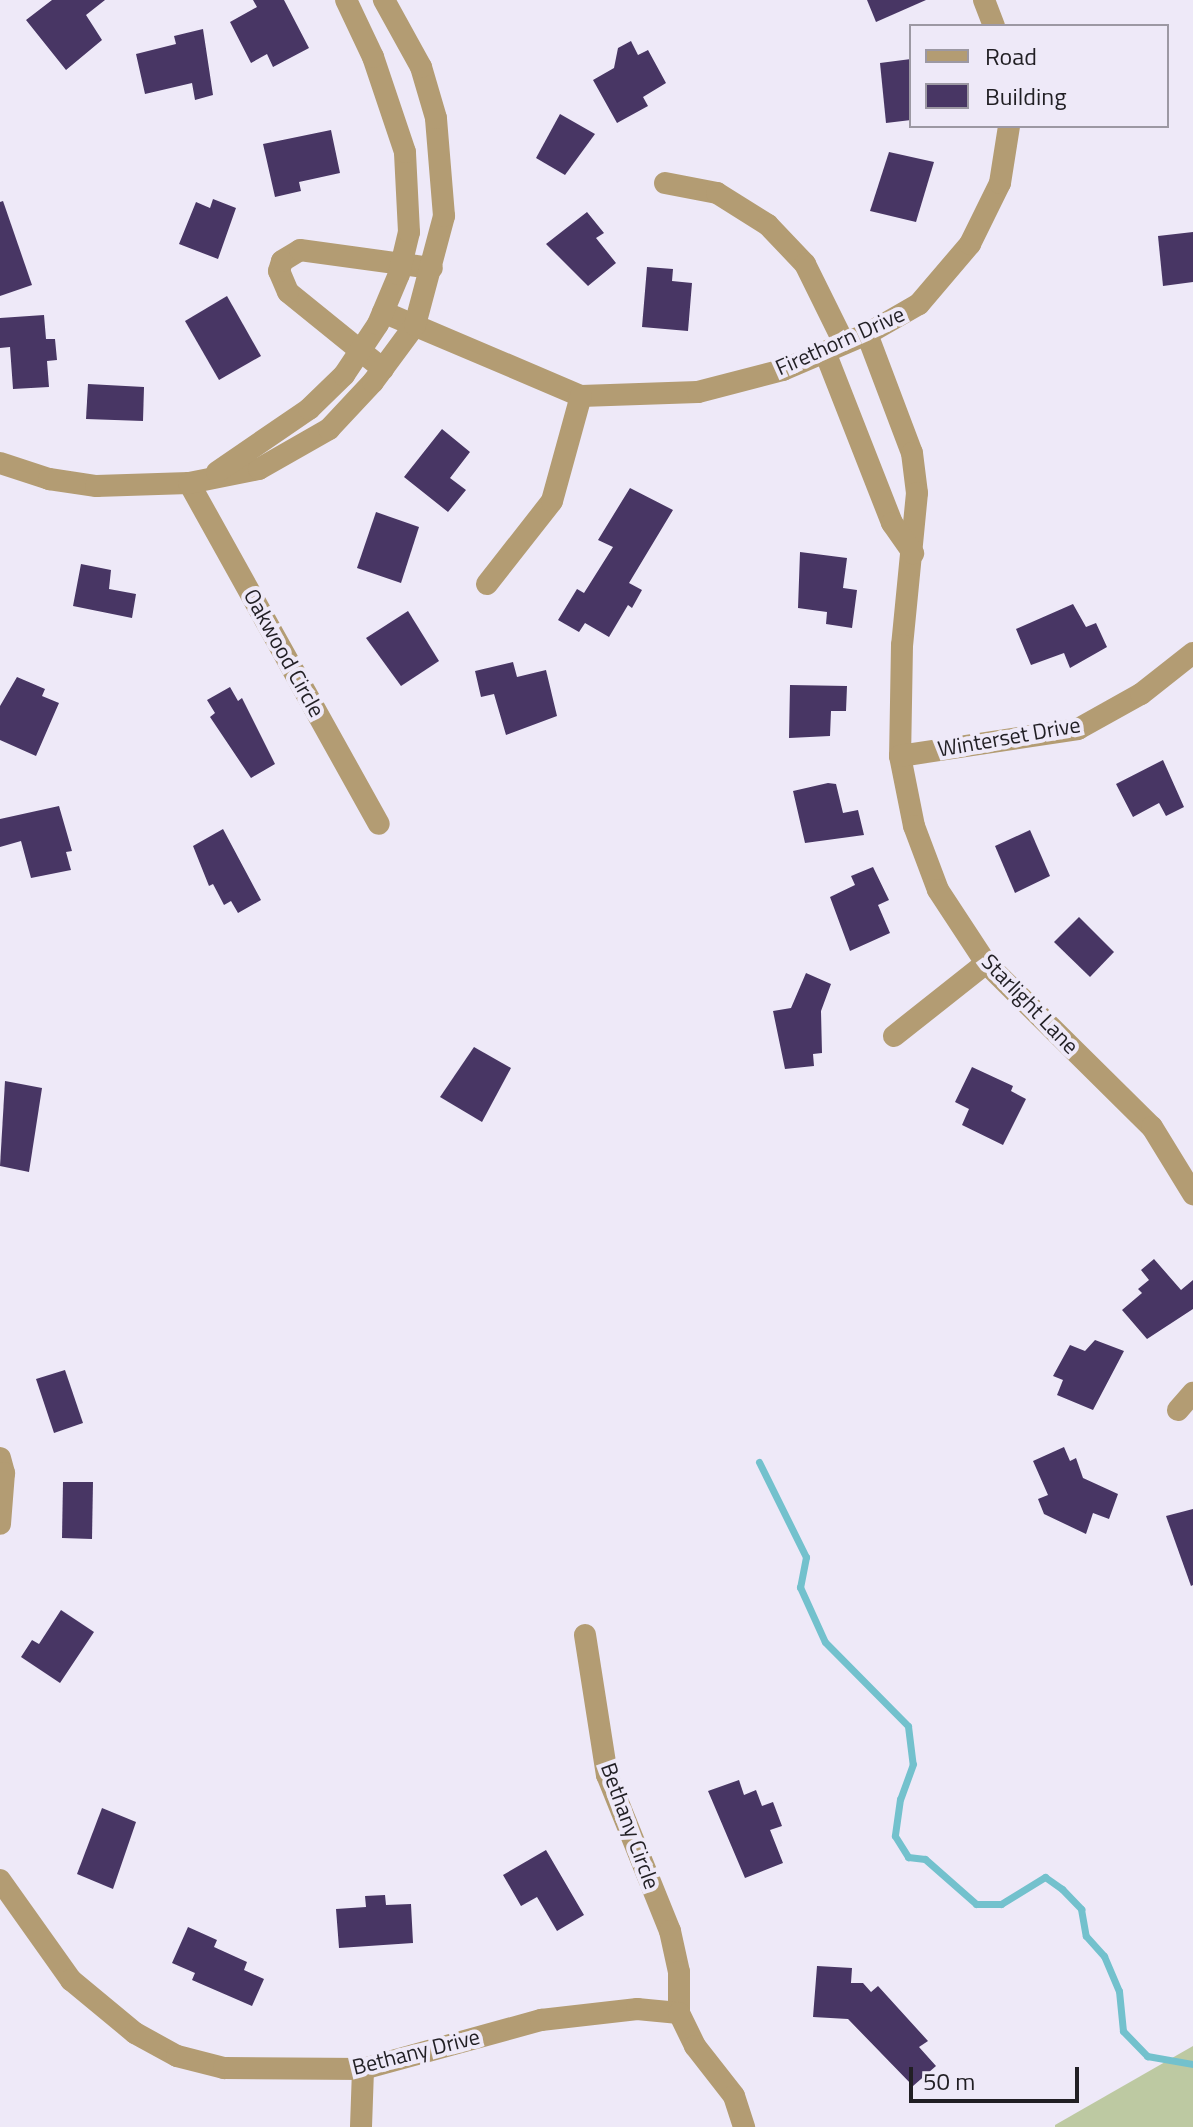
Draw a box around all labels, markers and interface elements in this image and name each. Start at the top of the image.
legend [909,24,1169,128]
text: Road [985,38,1037,74]
text: Building [985,78,1067,114]
street label: Firethorn Drive [771,301,909,381]
street label: Oakwood Circle [238,584,330,722]
street label: Winterset Drive [936,711,1082,763]
street label: Starlight Lane [976,949,1084,1059]
street label: Bethany Circle [595,1759,665,1893]
street label: Bethany Drive [350,2023,482,2081]
scale bar [913,2051,1083,2101]
text: 50 m [923,2063,975,2099]

